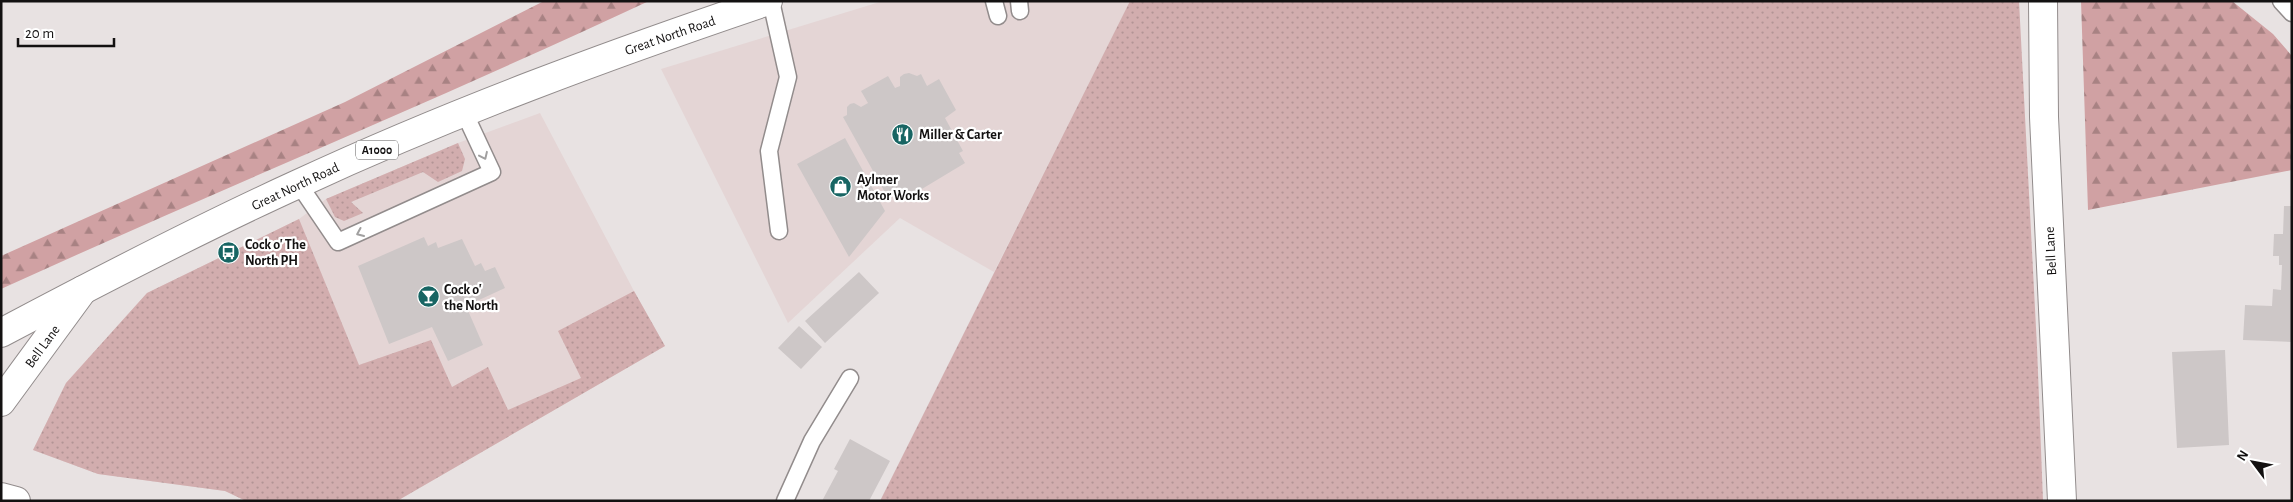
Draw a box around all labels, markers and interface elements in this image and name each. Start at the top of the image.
street label: Great North Road [623,14,717,58]
scale bar [18,15,114,47]
text: 20 m [25,26,54,41]
restaurant icon: Miller & Carter [891,122,915,146]
place label: Miller & Carter [919,128,1002,142]
road number: A1000 [356,140,398,160]
one-way arrow [478,151,489,160]
street label: Great North Road [250,161,341,213]
place label: Aylmer Motor Works [857,173,929,203]
shop icon: Aylmer Motor Works [829,175,853,199]
one-way arrow [356,226,365,237]
street label: Bell Lane [2043,226,2059,276]
place label: Cock o' The North PH [245,238,306,268]
bus stop icon: Cock o' The North PH [217,240,241,264]
place label: Cock o' the North [444,283,498,313]
bar icon: Cock o' the North [416,285,440,309]
street label: Bell Lane [23,323,63,370]
north arrow [2228,437,2278,487]
text: N [2234,448,2251,463]

